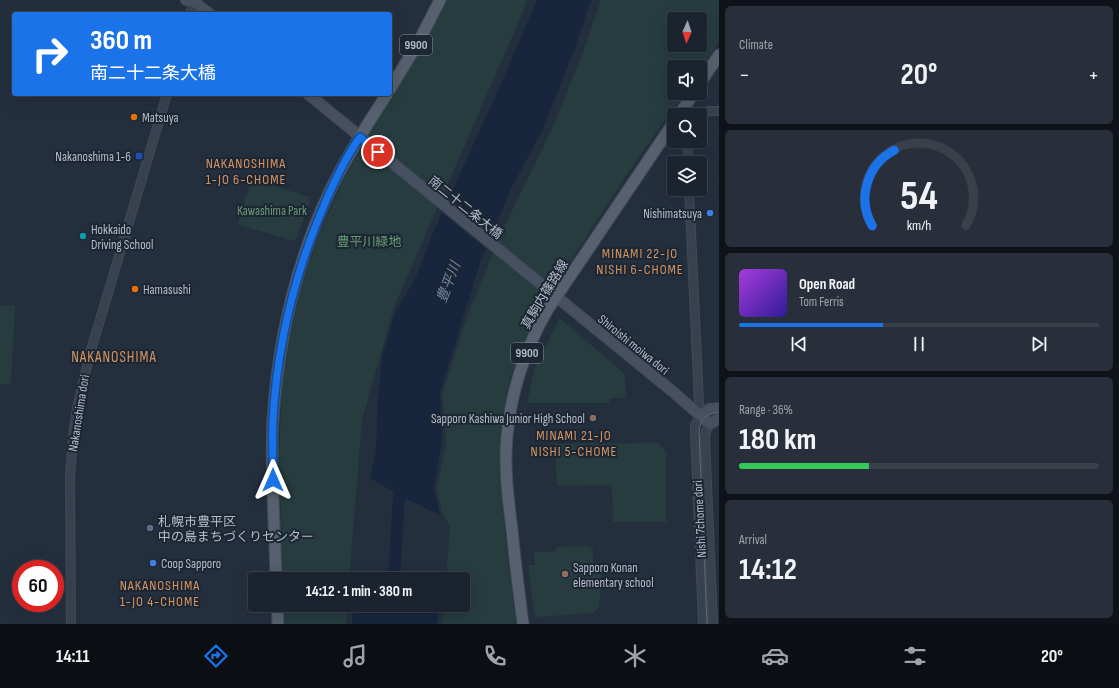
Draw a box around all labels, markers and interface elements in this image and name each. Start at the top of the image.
north arrow [667,12,707,52]
map controls [667,12,707,196]
text: 360 m [90,24,152,57]
icon: right [24,28,76,80]
road number: 9900 [400,35,432,55]
text: Climate [739,37,773,53]
text: 20° [901,57,937,93]
button: sound [667,60,707,100]
text: − [739,62,750,89]
text: + [1088,62,1099,89]
text: 南二十二条大橋 [90,63,216,84]
button: search [667,108,707,148]
place label: Matsuya [142,110,179,126]
marker: Matsuya [129,112,139,122]
pin [361,135,395,169]
icon: arrive [367,141,389,163]
place label: Nakanoshima 1-6 [55,149,131,165]
marker: Nakanoshima 1-6 [134,151,144,161]
district label: NAKANOSHIMA 1-JO 6-CHOME [206,155,286,188]
button: layers [667,156,707,196]
text: 54 [900,172,938,221]
street label: 南二十二条大橋 [425,173,506,243]
park label: Kawashima Park [237,203,307,219]
place label: Nishimatsuya [643,206,702,222]
marker: Nishimatsuya [705,208,715,218]
text: km/h [907,217,931,234]
place label: Hokkaido Driving School [91,222,153,253]
marker: Hokkaido Driving School [78,231,88,241]
park label: 豊平川緑地 [336,234,402,250]
district label: MINAMI 22-JO NISHI 6-CHOME [596,245,684,278]
street label: 真駒内篠路線 [518,257,572,332]
water label: 豊平川 [433,258,465,305]
text: Open Road [799,275,855,294]
place label: Hamasushi [143,282,191,298]
marker: Hamasushi [130,284,140,294]
text: Tom Ferris [799,294,844,310]
street label: Shiroishi moiwa dori [595,311,672,378]
icon: previous [788,333,810,355]
icon: pause [908,333,930,355]
icon: next [1028,333,1050,355]
road number: 9900 [511,343,543,363]
district label: NAKANOSHIMA [71,348,157,367]
street label: Nakanoshima dori [65,374,93,453]
text: Range · 36% [739,402,793,418]
place label: Sapporo Kashiwa Junior High School [431,411,585,427]
marker: Sapporo Kashiwa Junior High School [588,413,598,423]
text: 180 km [739,422,816,458]
district label: MINAMI 21-JO NISHI 5-CHOME [531,427,617,460]
position arrow [252,459,294,501]
street label: Nishi 7chome dori [690,480,710,558]
place label: 札幌市豊平区 中の島まちづくりセンター [158,514,314,545]
marker: 札幌市豊平区 中の島まちづくりセンター [145,523,155,533]
text: Arrival [739,532,767,548]
text: 14:12 [739,552,797,588]
place label: Coop Sapporo [161,556,221,572]
marker: Coop Sapporo [148,558,158,568]
speed limit sign: 60 [12,560,64,612]
place label: Sapporo Konan elementary school [573,560,654,591]
marker: Sapporo Konan elementary school [560,569,570,579]
district label: NAKANOSHIMA 1-JO 4-CHOME [120,577,200,610]
text: 14:12 · 1 min · 380 m [306,582,412,601]
icon: directions [202,642,230,670]
icon: music [341,642,369,670]
icon: phone [481,642,509,670]
icon: climate [621,642,649,670]
icon: car [761,642,789,670]
icon: filters [901,642,929,670]
text: 14:11 [56,646,90,667]
text: 20° [1041,646,1063,667]

